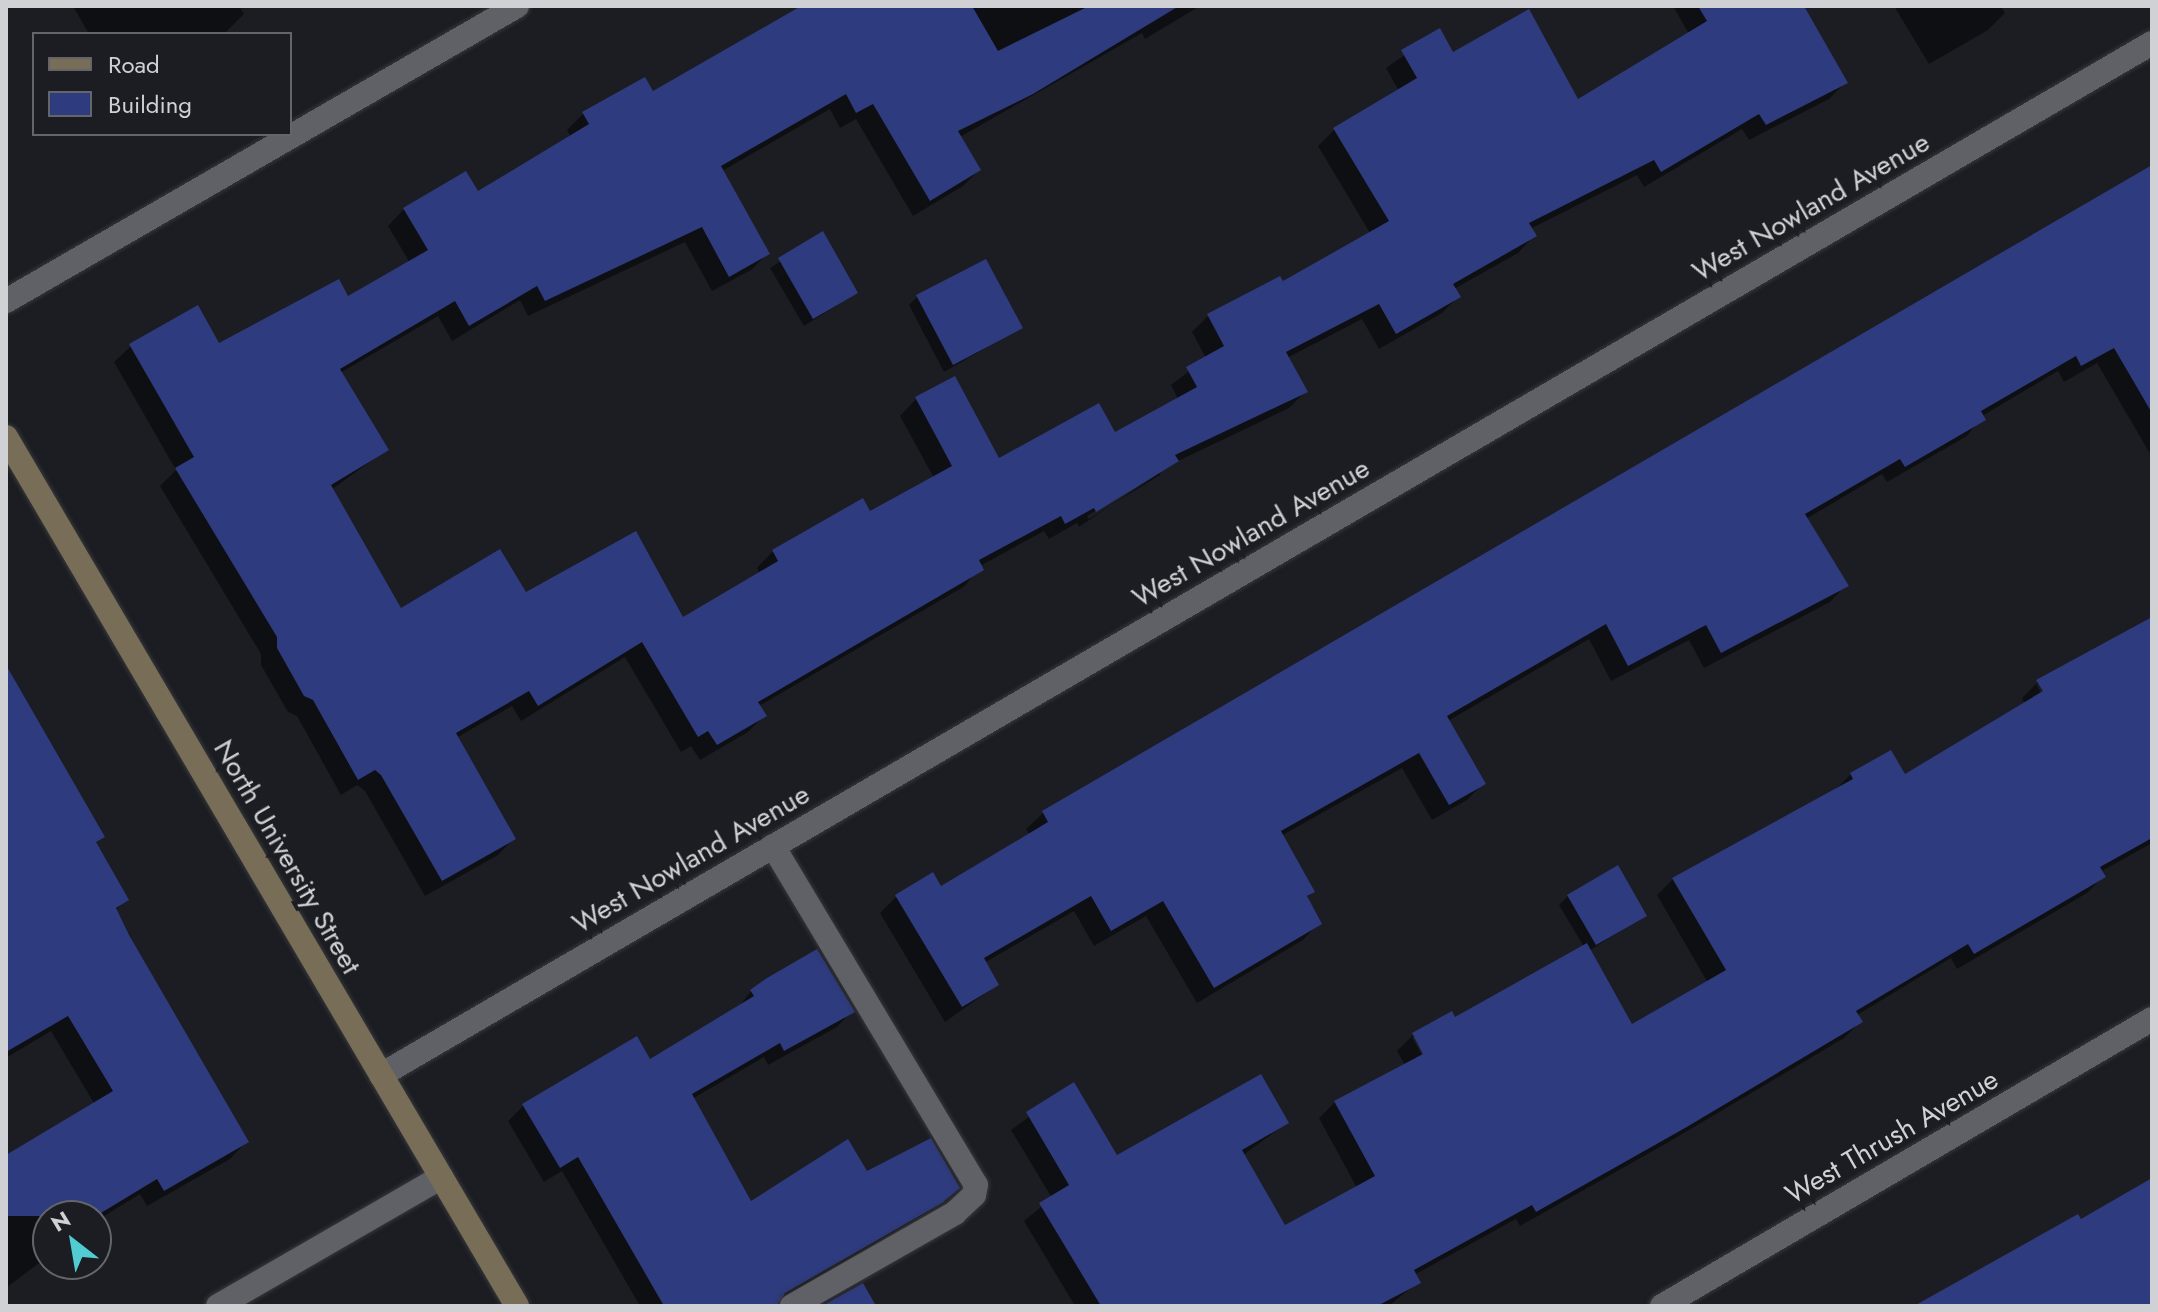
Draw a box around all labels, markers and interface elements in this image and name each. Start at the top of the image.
legend [32,32,292,136]
text: Road [108,47,160,82]
text: Building [108,87,192,122]
street label: West Nowland Avenue [1687,125,1935,289]
street label: West Nowland Avenue [1127,451,1375,615]
street label: North University Street [206,734,368,980]
street label: West Nowland Avenue [567,777,815,941]
street label: West Thrush Avenue [1780,1062,2004,1212]
north arrow [32,1200,112,1280]
text: N [45,1203,76,1239]

